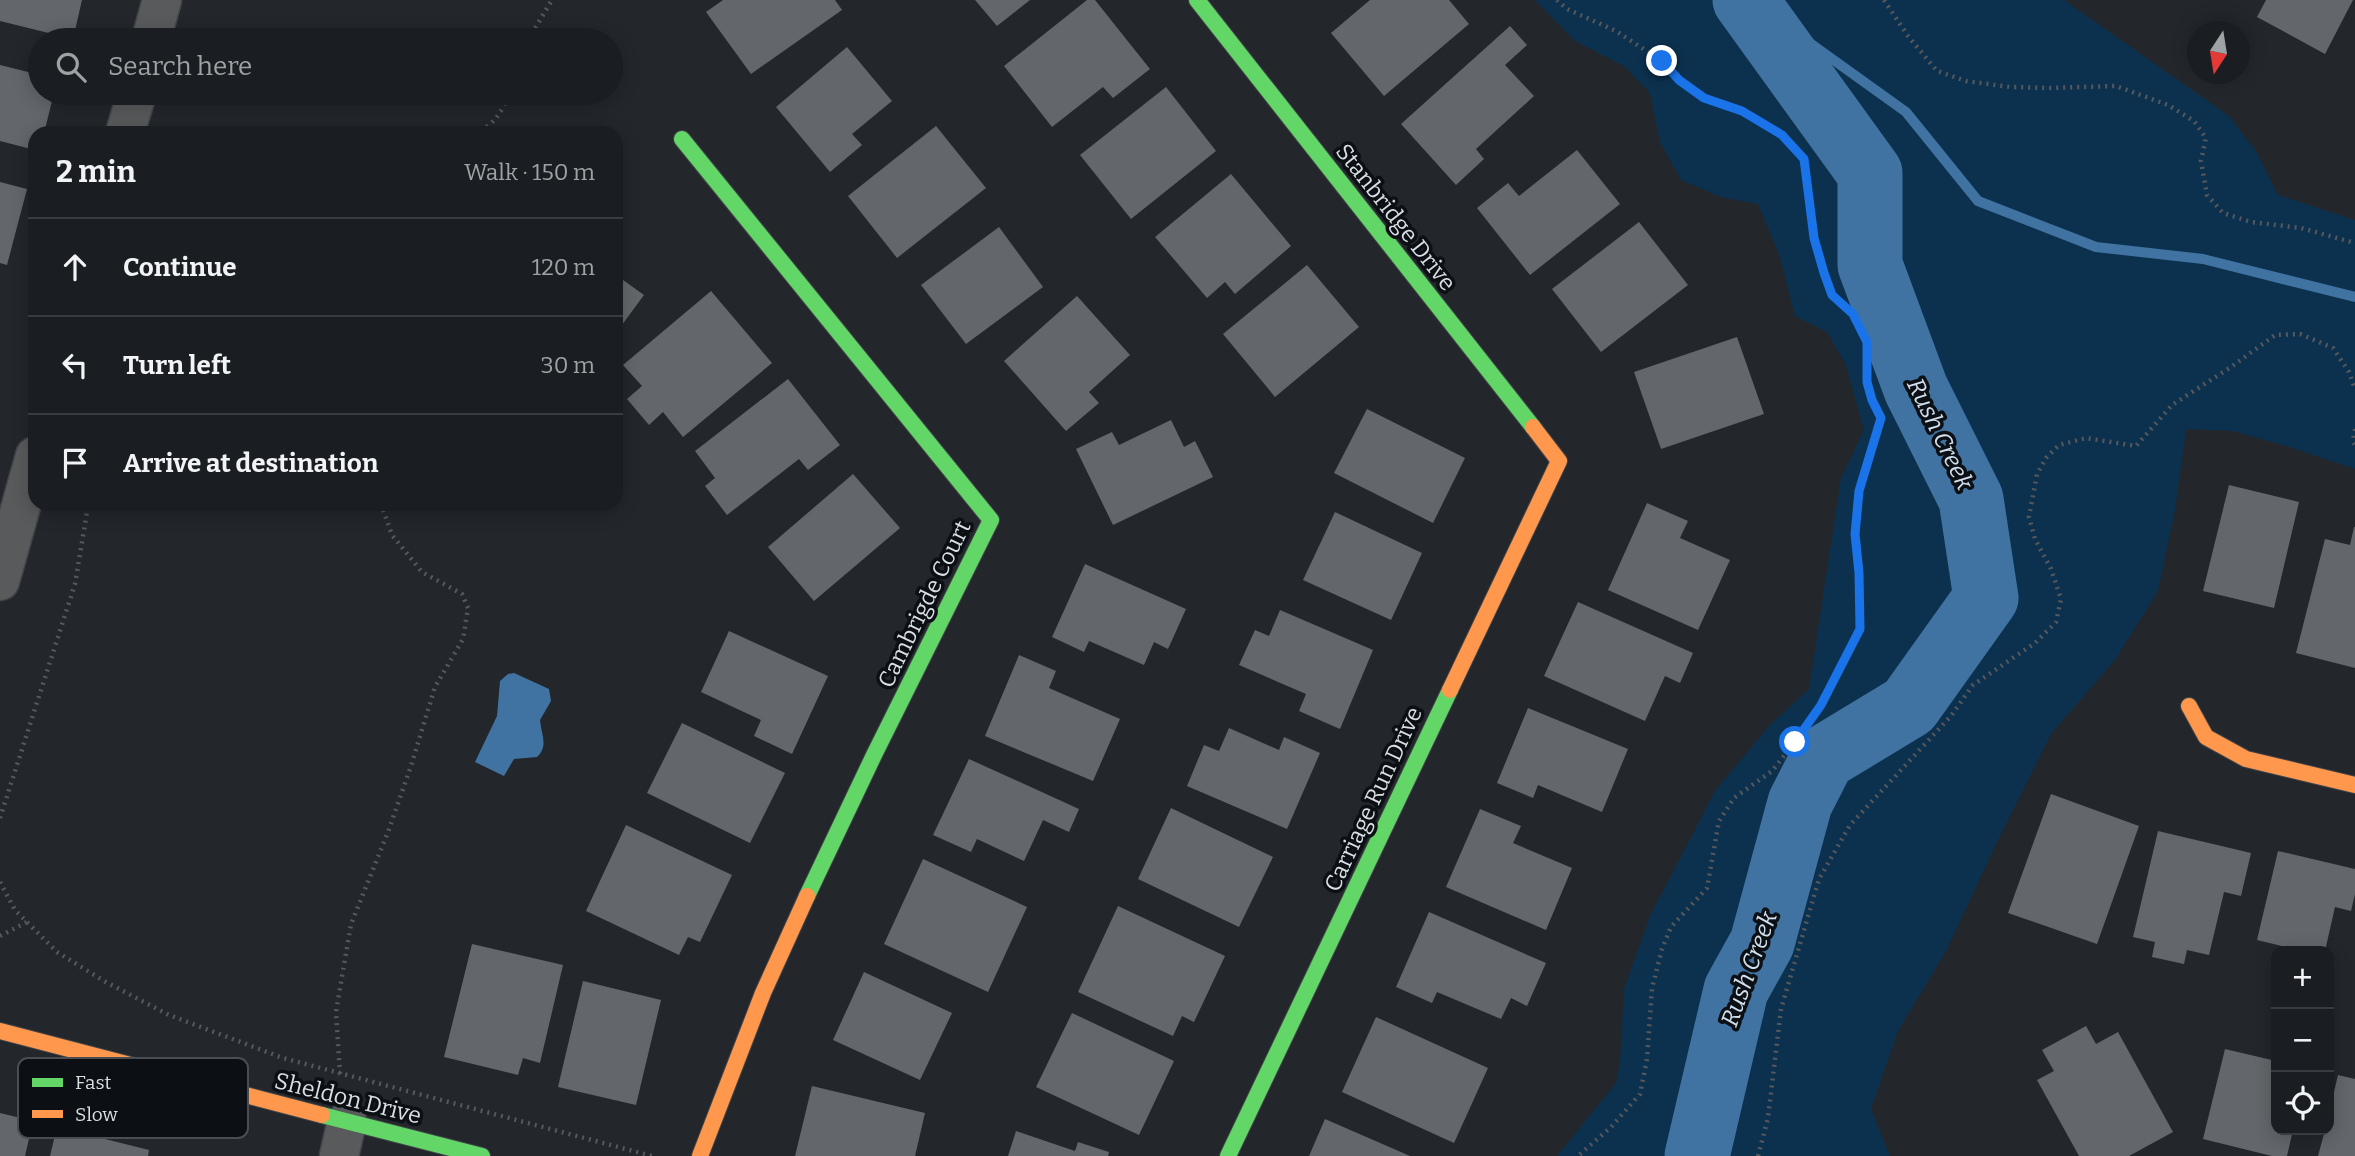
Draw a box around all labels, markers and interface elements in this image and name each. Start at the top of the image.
north arrow [2187,21,2250,84]
search box [28,28,623,105]
route end [1646,45,1677,76]
icon: search [52,48,90,86]
text: Search here [108,51,252,82]
street label: Stanbridge Drive [1330,138,1462,296]
text: 2 min [56,154,136,190]
text: Walk · 150 m [464,158,595,186]
icon: ahead [56,248,94,286]
text: Continue [123,252,237,283]
text: 120 m [532,253,595,281]
icon: left [56,346,94,384]
text: Turn left [123,350,231,381]
text: 30 m [541,351,595,379]
water label: Rush Creek [1901,374,1979,495]
icon: arrive [56,444,94,482]
text: Arrive at destination [123,448,378,479]
street label: Cambrigde Court [871,516,977,692]
street label: Carriage Run Drive [1318,702,1428,896]
route start [1779,726,1810,757]
water label: Rush Creek [1715,907,1783,1030]
map controls [2271,946,2334,1135]
button: + [2271,946,2334,1009]
button: − [2271,1009,2334,1072]
legend [18,1058,248,1138]
street label: Sheldon Drive [272,1066,424,1130]
text: Fast [75,1071,112,1094]
button: locate [2271,1072,2334,1135]
text: Slow [75,1103,118,1126]

